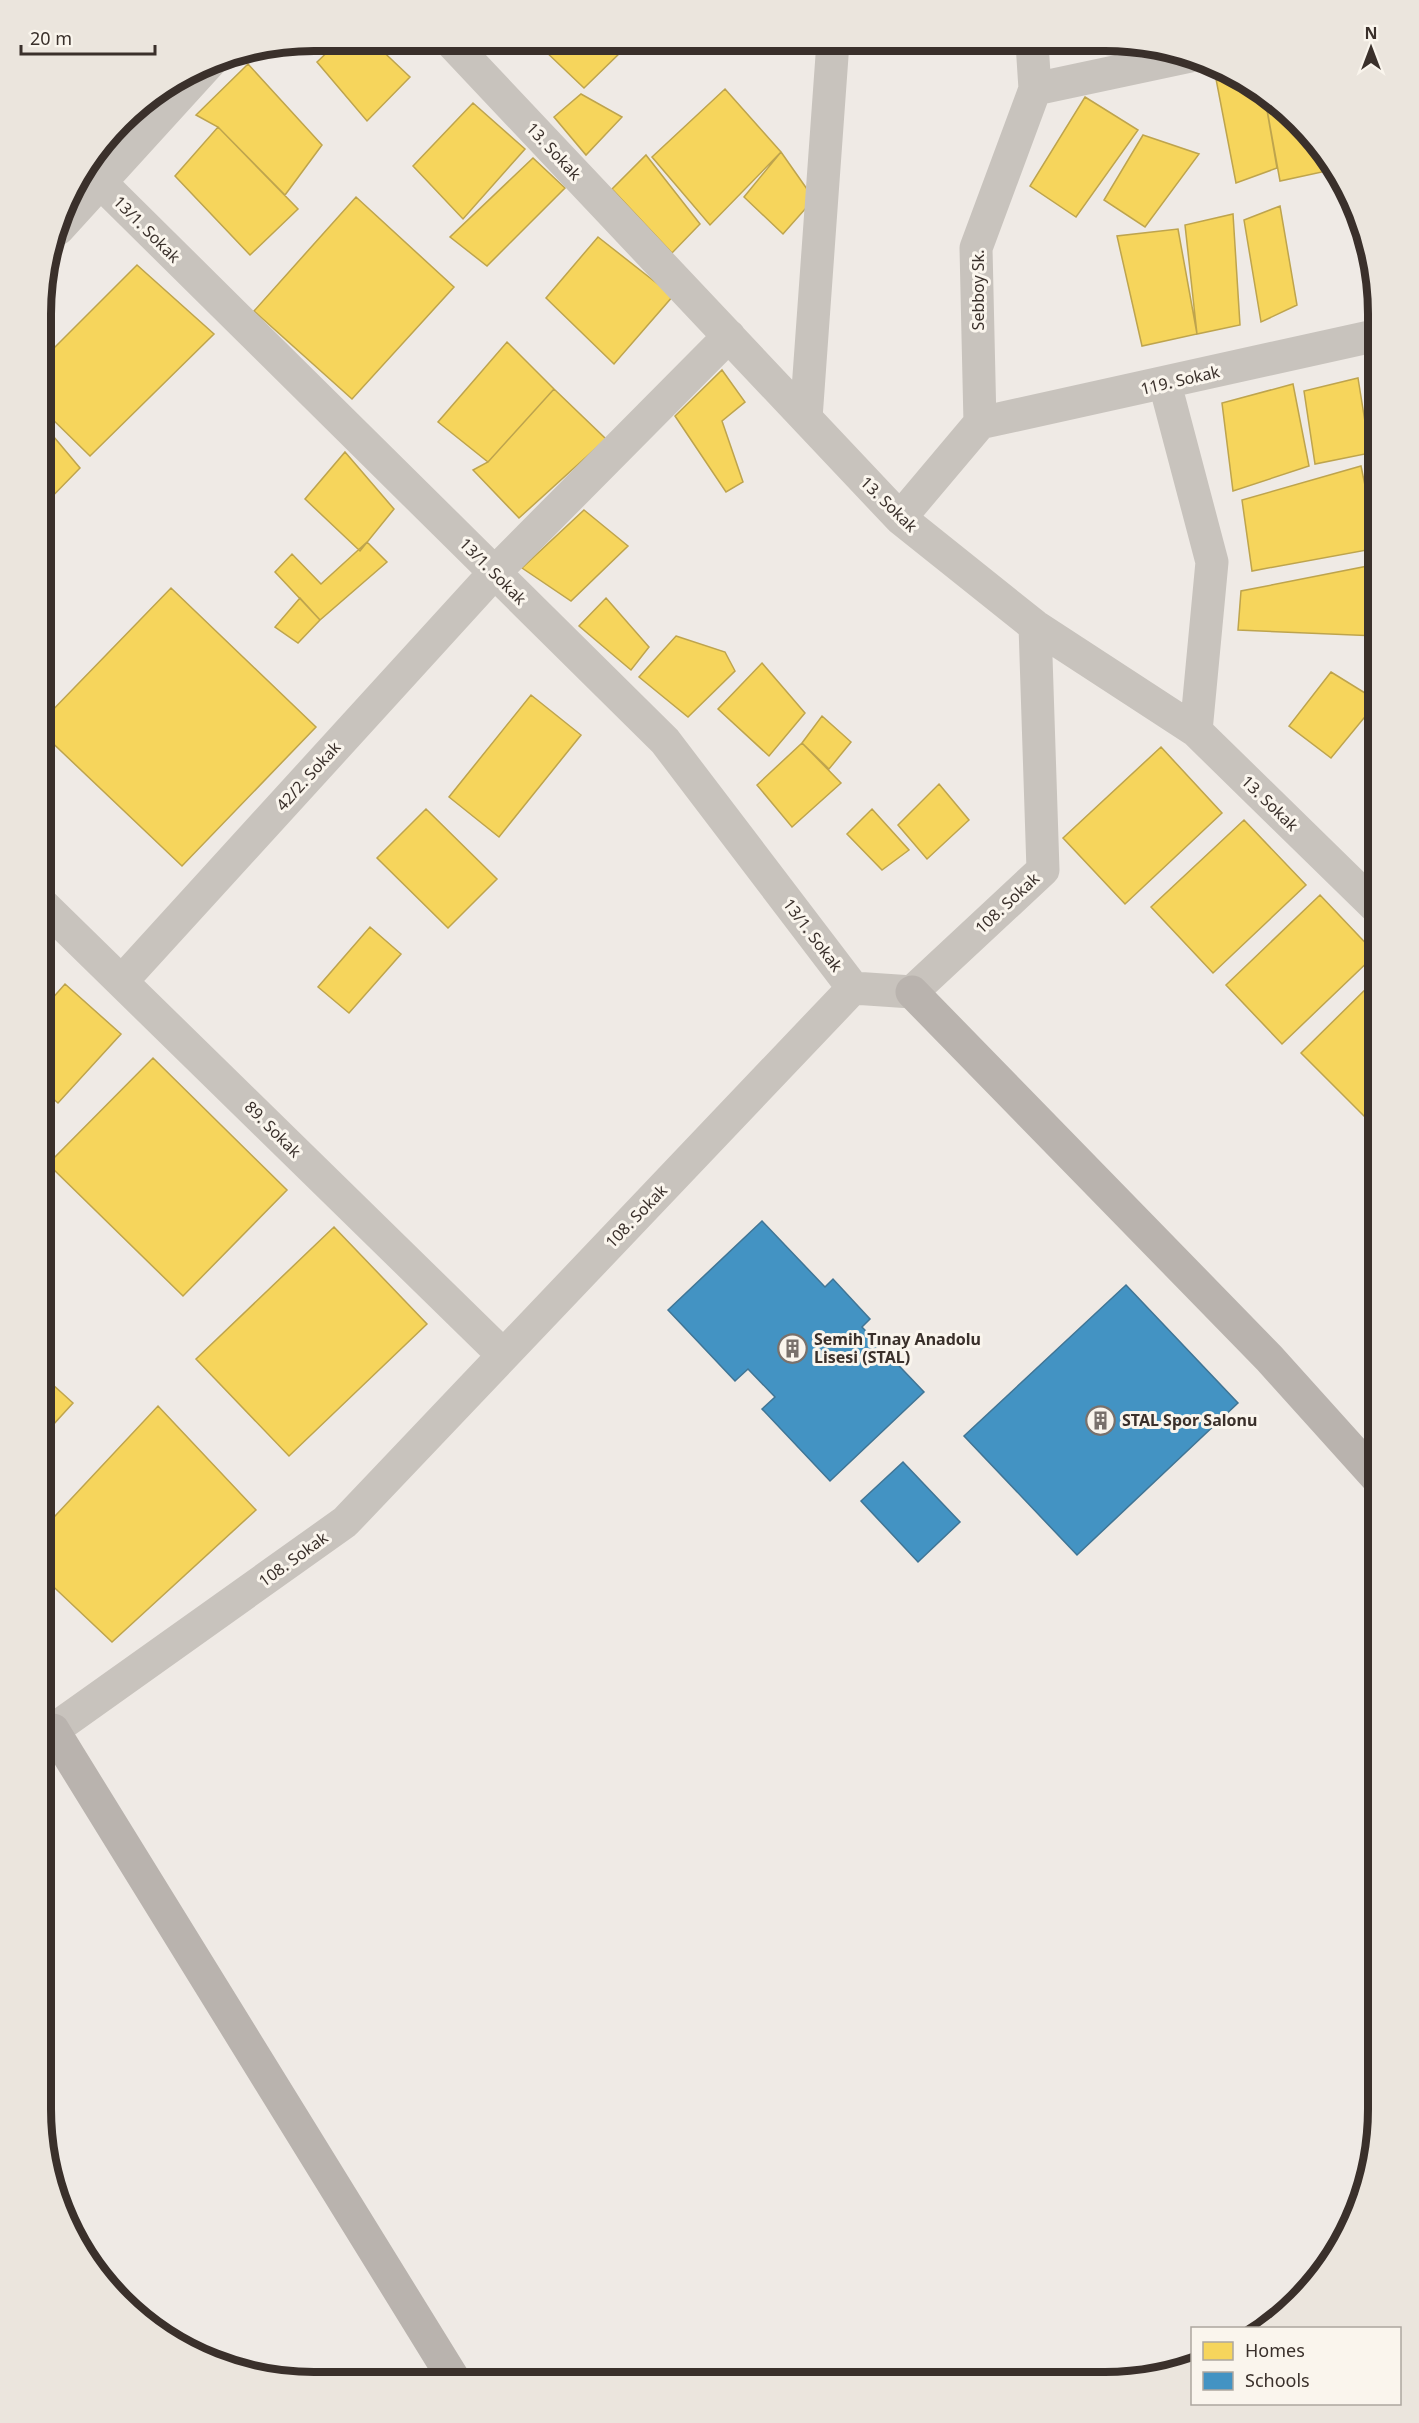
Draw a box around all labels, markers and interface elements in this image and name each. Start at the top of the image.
scale bar [21,18,154,56]
north arrow [1341,18,1401,78]
text: N [1364,22,1378,44]
text: 20 m [30,26,72,50]
street label: 13. Sokak [522,117,587,185]
street label: 13/1. Sokak [109,191,186,268]
street label: Sebboy Sk. [967,250,989,330]
street label: 119. Sokak [1138,360,1222,400]
street label: 13. Sokak [856,471,923,537]
street label: 13/1. Sokak [455,533,532,610]
street label: 42/2. Sokak [271,736,345,815]
street label: 13. Sokak [1237,770,1304,836]
street label: 108. Sokak [970,867,1044,938]
street label: 13/1. Sokak [778,894,848,976]
street label: 89. Sokak [240,1096,306,1162]
street label: 108. Sokak [600,1179,672,1253]
place label: Semih Tınay Anadolu Lisesi (STAL) [814,1328,981,1368]
building icon: Semih Tınay Anadolu Lisesi (STAL) [777,1332,809,1364]
building icon: STAL Spor Salonu [1085,1404,1117,1436]
place label: STAL Spor Salonu [1122,1409,1257,1431]
street label: 108. Sokak [254,1526,332,1592]
legend [1191,2327,1401,2405]
text: Homes [1245,2338,1305,2362]
text: Schools [1245,2368,1310,2392]

